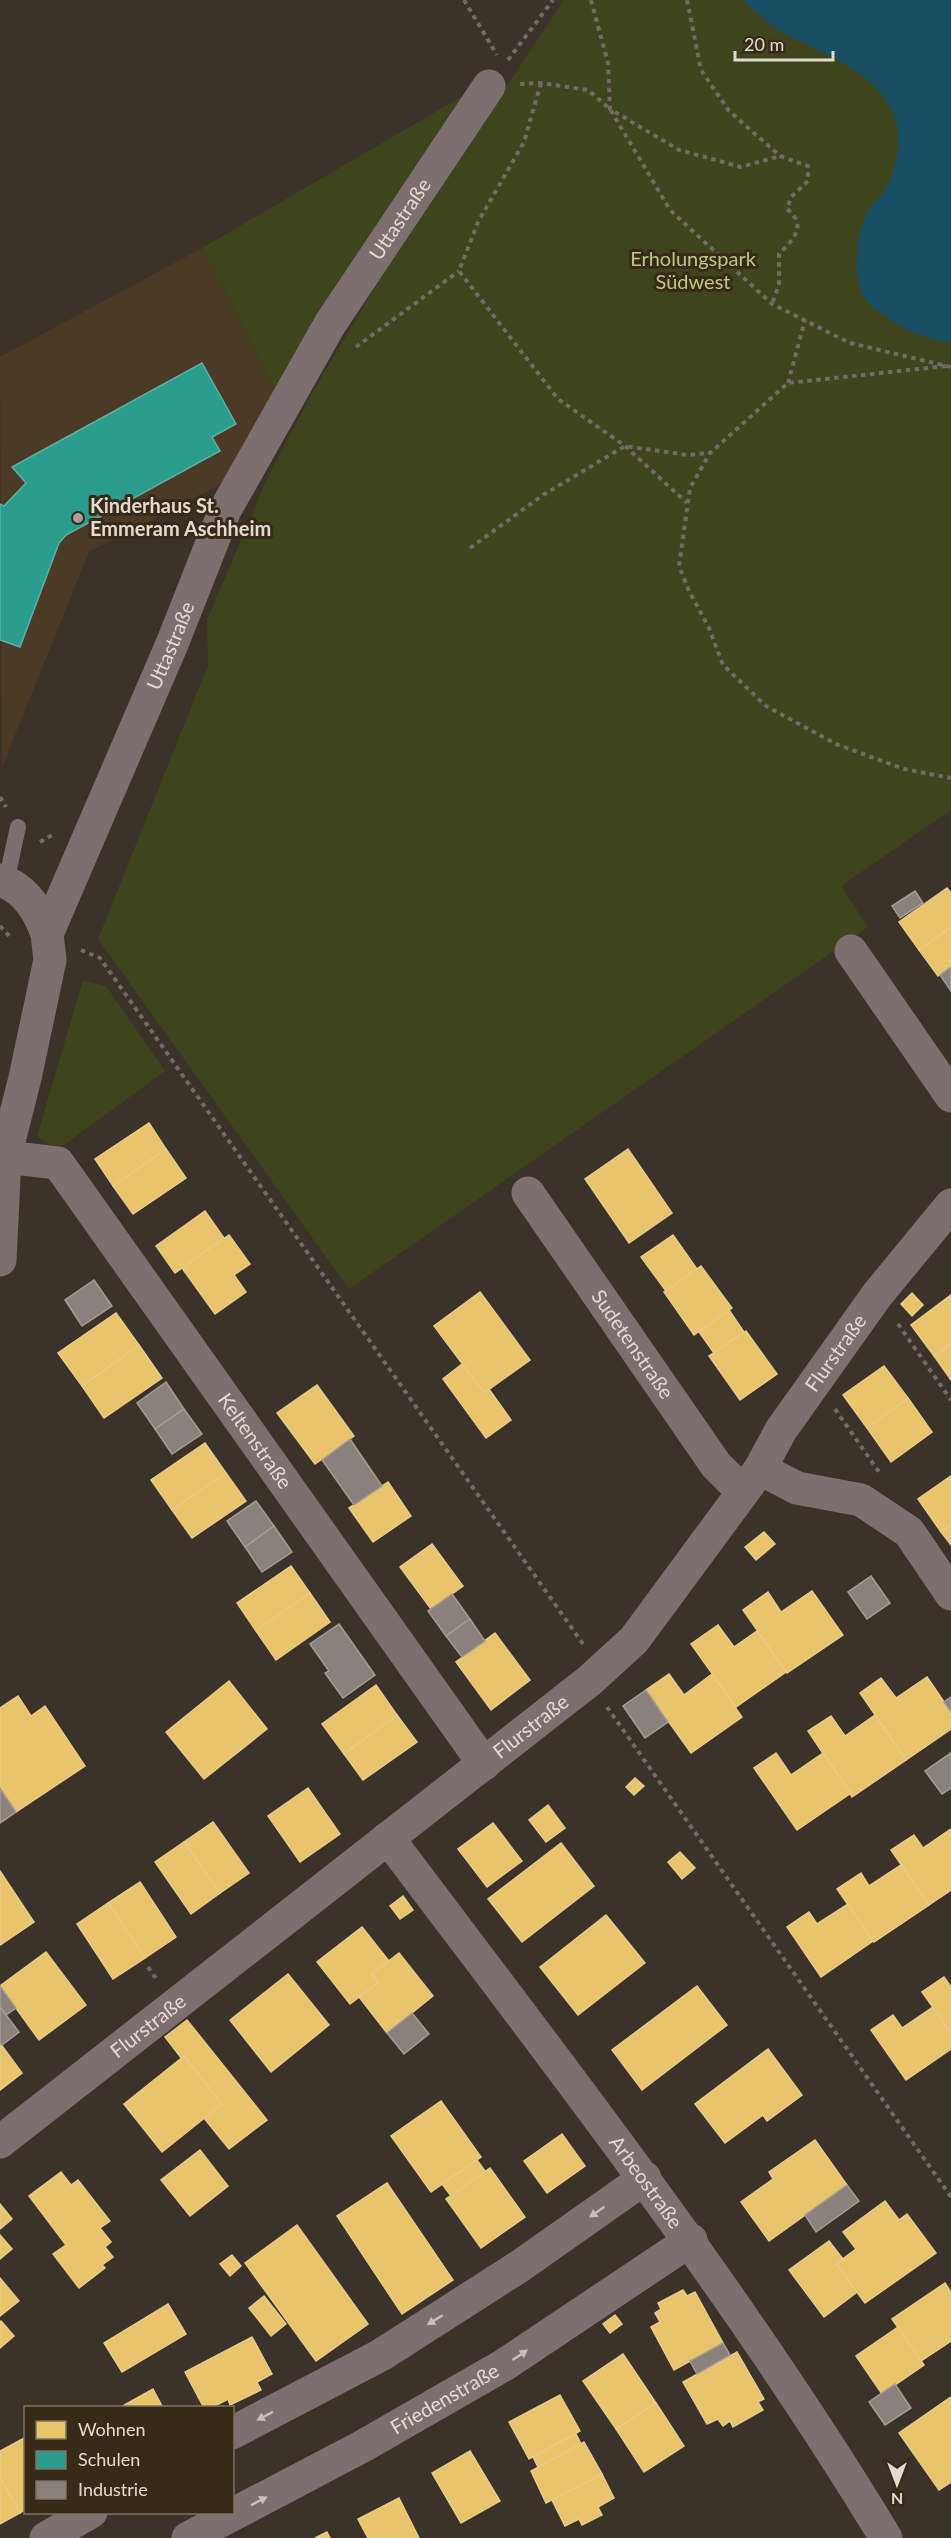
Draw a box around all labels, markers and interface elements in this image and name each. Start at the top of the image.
scale bar [735,24,832,62]
text: 20 m [744,33,784,55]
street label: Uttastraße [363,173,435,264]
park label: Erholungspark Südwest [630,246,757,293]
place label: Kinderhaus St. Emmeram Aschheim [90,493,271,540]
marker: Kinderhaus St. Emmeram Aschheim [71,511,85,525]
street label: Uttastraße [141,598,199,693]
street label: Sudetenstraße [587,1285,680,1403]
street label: Flurstraße [799,1309,871,1396]
street label: Keltenstraße [214,1388,298,1493]
street label: Flurstraße [488,1689,573,1763]
street label: Flurstraße [105,1988,190,2062]
street label: Arbeostraße [605,2130,689,2233]
one-way arrow [589,2206,605,2217]
one-way arrow [427,2315,443,2326]
one-way arrow [512,2349,529,2360]
street label: Friedenstraße [386,2358,503,2439]
legend [24,2406,234,2514]
one-way arrow [257,2411,274,2421]
text: Wohnen [78,2418,145,2440]
text: Schulen [78,2448,140,2470]
north arrow [867,2454,927,2514]
text: Industrie [78,2478,148,2500]
text: N [891,2490,903,2509]
one-way arrow [250,2496,267,2506]

